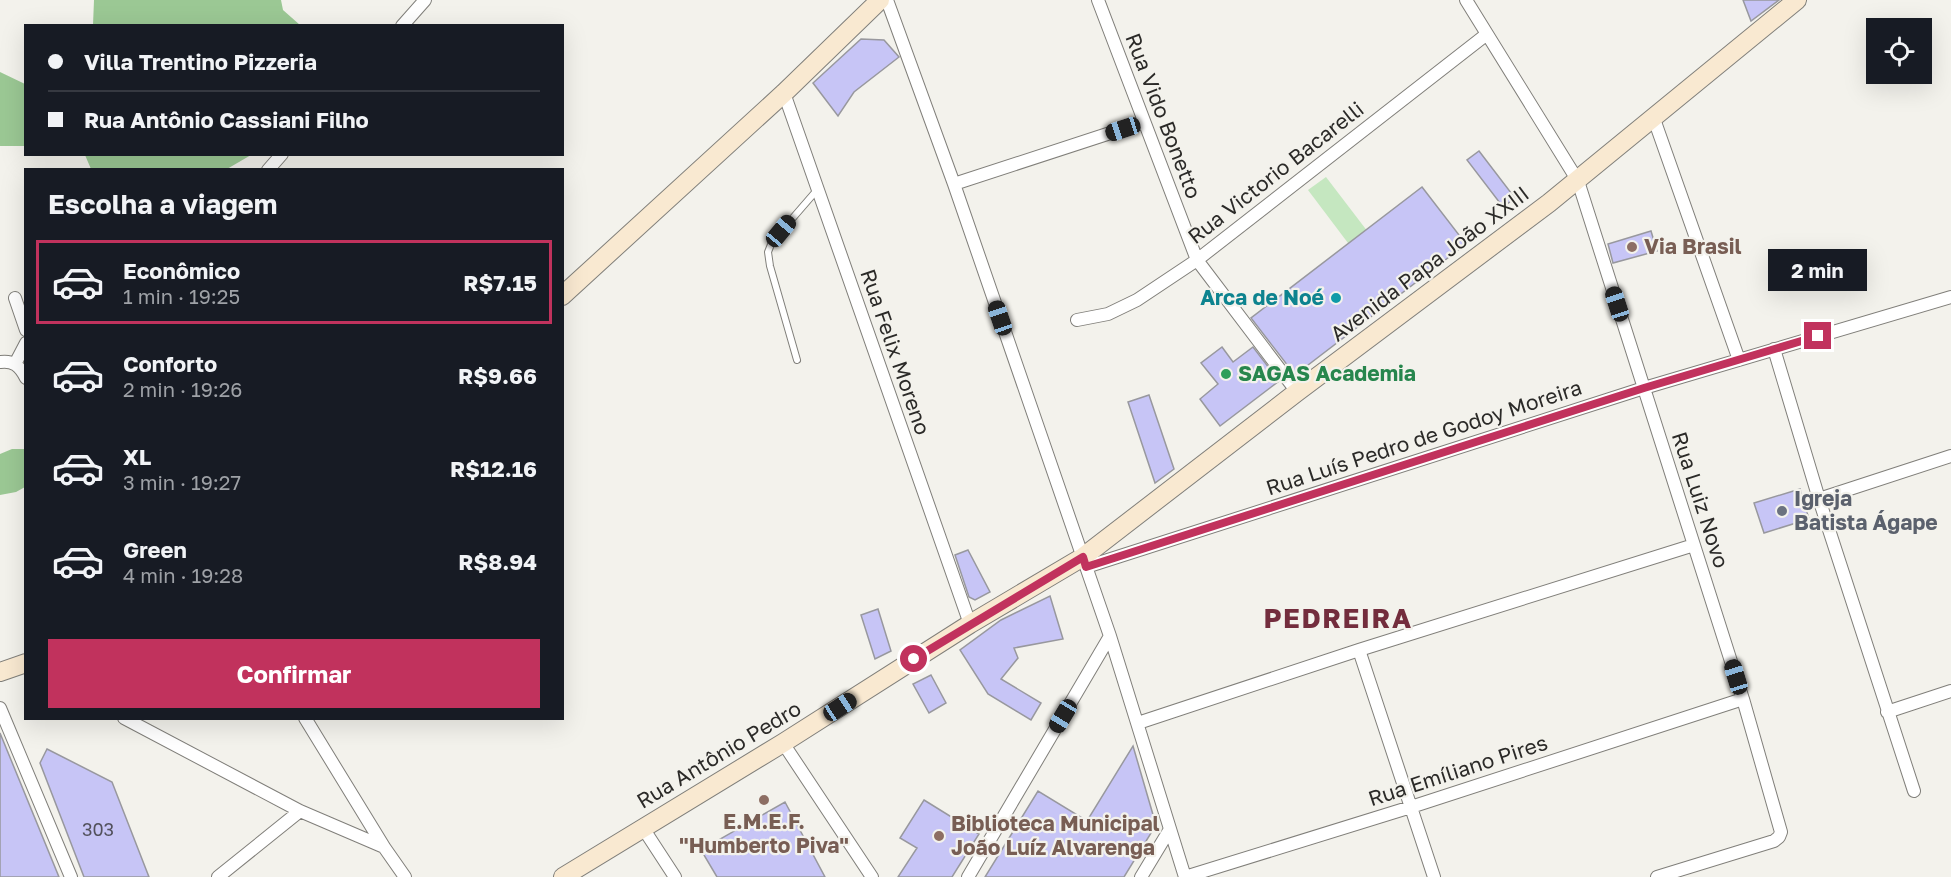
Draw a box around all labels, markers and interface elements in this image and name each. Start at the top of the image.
map controls [1866,18,1932,84]
button: locate [1866,18,1932,84]
street label: Rua Vido Bonetto [1120,29,1207,202]
text: Villa Trentino Pizzeria [84,48,317,75]
street label: Rua Victorio Bacarelli [1182,95,1368,249]
text: Rua Antônio Cassiani Filho [84,106,369,133]
car [1103,115,1143,143]
street label: Avenida Papa João XXIII [1325,180,1534,346]
text: Escolha a viagem [48,188,277,220]
car [763,211,799,251]
place label: Via Brasil [1644,233,1742,259]
marker: Via Brasil [1625,240,1639,254]
callout: 2 min [1768,249,1868,291]
icon: car [51,255,105,309]
text: Econômico [123,257,240,284]
text: 2 min [1791,258,1844,282]
street label: Rua Felix Moreno [855,265,937,438]
text: R$7.15 [463,269,537,296]
text: 1 min · 19:25 [123,284,240,308]
place label: Arca de Noé [1200,284,1324,310]
car [1603,284,1631,324]
marker: Arca de Noé [1329,291,1343,305]
car [986,298,1014,338]
route end [1804,322,1831,349]
icon: car [51,348,105,402]
text: Conforto [123,350,217,377]
place label: SAGAS Academia [1238,360,1416,386]
text: R$9.66 [458,362,537,389]
marker: SAGAS Academia [1219,367,1233,381]
street label: Rua Luís Pedro de Godoy Moreira [1262,374,1585,500]
text: 2 min · 19:26 [123,377,242,401]
street label: Rua Luiz Novo [1667,428,1735,571]
icon: car [51,441,105,495]
text: XL [123,443,151,470]
text: R$12.16 [450,455,537,482]
text: 3 min · 19:27 [123,470,241,494]
place label: Igreja Batista Ágape [1794,485,1938,535]
marker: Igreja Batista Ágape [1775,504,1789,518]
icon: car [51,534,105,588]
text: Green [123,536,187,563]
text: R$8.94 [458,548,537,575]
text: 4 min · 19:28 [123,563,243,587]
district label: PEDREIRA [1263,602,1413,634]
button: Confirmar [48,639,540,708]
route start [900,645,927,672]
car [1722,657,1750,697]
car [820,690,860,724]
street label: Rua Antônio Pedro [632,695,805,813]
car [1046,696,1080,736]
street label: Rua Emíliano Pires [1365,729,1551,811]
marker: E.M.E.F. "Humberto Piva" [757,793,771,807]
place label: E.M.E.F. "Humberto Piva" [679,808,849,858]
place label: Biblioteca Municipal João Luíz Alvarenga [951,810,1160,860]
house number: 303 [82,818,114,840]
marker: Biblioteca Municipal João Luíz Alvarenga [932,829,946,843]

